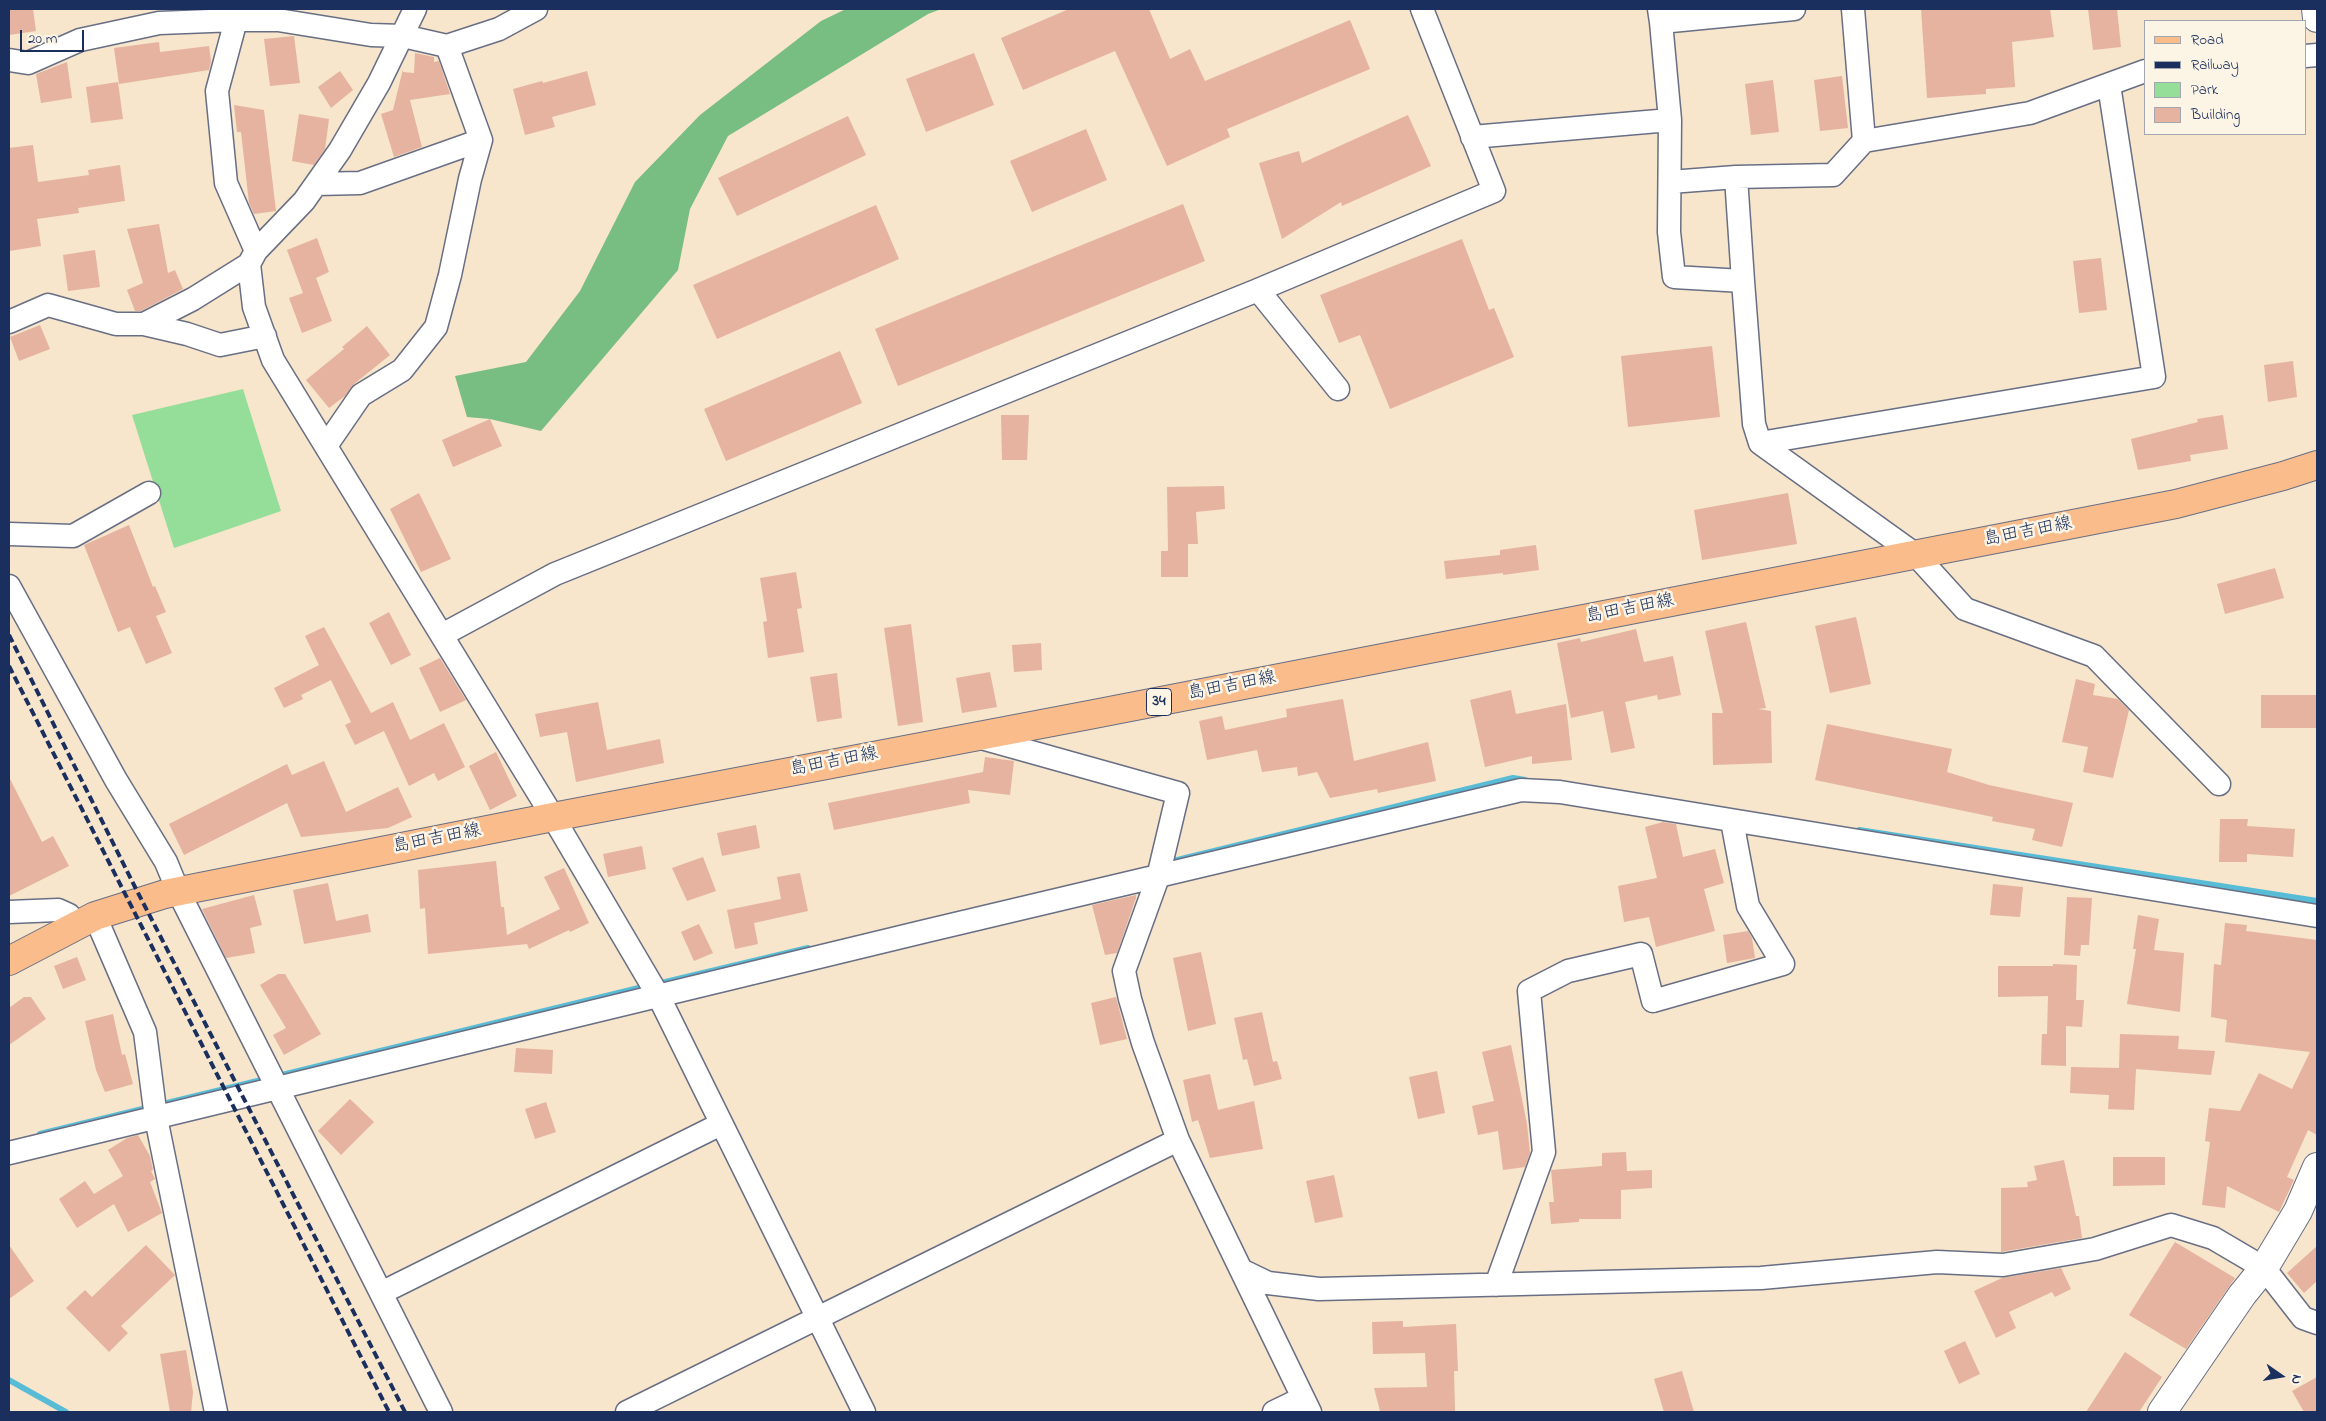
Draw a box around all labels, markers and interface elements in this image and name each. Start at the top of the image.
scale bar [22,20,86,52]
legend [2144,20,2306,135]
text: 20 m [28,28,57,50]
text: Road [2191,29,2224,51]
text: Railway [2191,54,2239,76]
text: Park [2191,79,2218,101]
text: Building [2191,104,2240,126]
street label: 島田吉田線 [1982,514,2074,552]
street label: 島田吉田線 [1584,591,1676,629]
street label: 島田吉田線 [1186,668,1278,706]
road number: 34 [1146,689,1172,716]
street label: 島田吉田線 [788,744,880,782]
street label: 島田吉田線 [391,821,483,859]
north arrow [2256,1351,2306,1401]
text: N [2285,1373,2307,1386]

